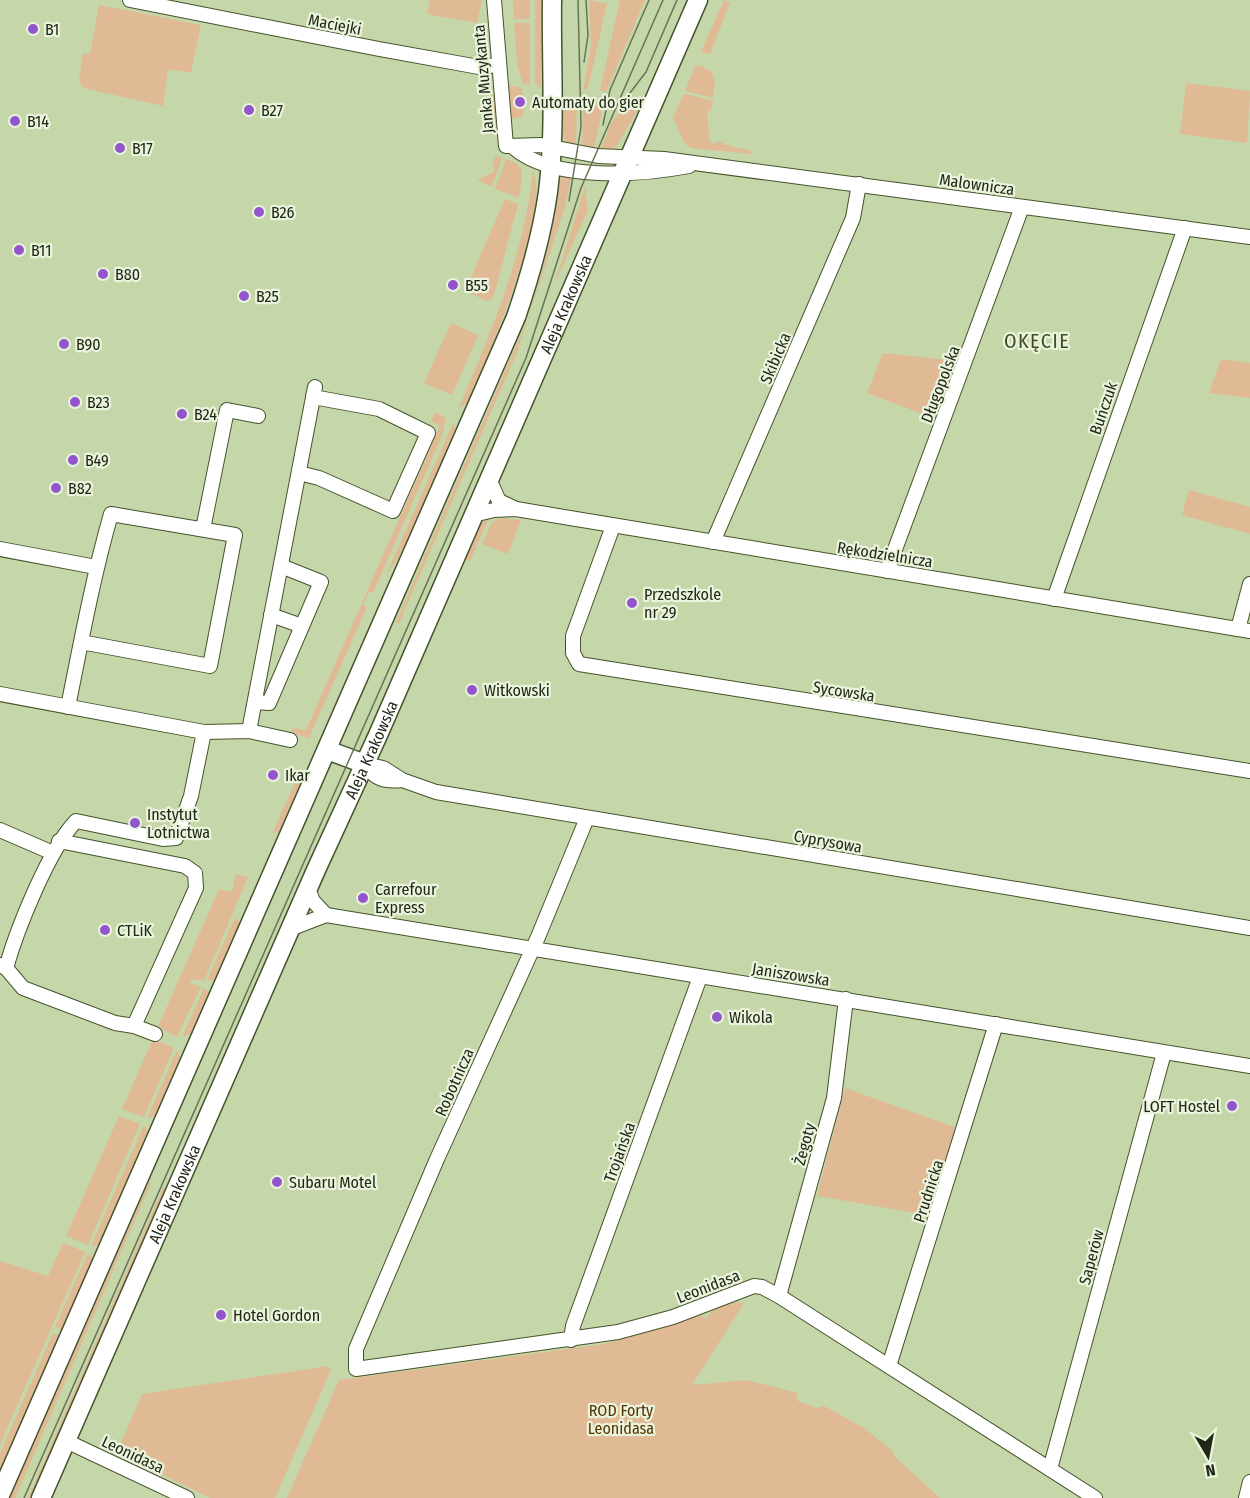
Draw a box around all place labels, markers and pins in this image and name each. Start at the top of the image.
place label: B1 [45,20,59,39]
marker: B1 [26,22,40,36]
place label: Automaty do gier [532,93,645,112]
marker: Automaty do gier [513,95,527,109]
place label: B27 [261,101,283,120]
marker: B27 [242,103,256,117]
place label: B14 [27,112,49,131]
marker: B14 [8,114,22,128]
place label: B17 [132,139,153,158]
marker: B17 [113,141,127,155]
place label: B26 [271,203,295,222]
marker: B26 [252,205,266,219]
place label: B11 [31,241,51,260]
marker: B11 [12,243,26,257]
place label: B80 [115,265,140,284]
marker: B80 [96,267,110,281]
place label: B55 [465,276,488,295]
marker: B55 [446,278,460,292]
place label: B25 [256,287,279,306]
marker: B25 [237,289,251,303]
place label: B90 [76,335,101,354]
marker: B90 [57,337,71,351]
place label: B23 [87,393,110,412]
marker: B23 [68,395,82,409]
place label: B24 [194,405,217,424]
marker: B24 [175,407,189,421]
place label: B49 [85,451,109,470]
marker: B49 [66,453,80,467]
place label: B82 [68,479,92,498]
marker: B82 [49,481,63,495]
place label: Przedszkole nr 29 [644,585,721,622]
marker: Przedszkole nr 29 [625,596,639,610]
place label: Witkowski [484,681,550,700]
marker: Witkowski [465,683,479,697]
place label: Ikar [285,766,310,785]
marker: Ikar [266,768,280,782]
place label: Instytut Lotnictwa [147,805,210,842]
marker: Instytut Lotnictwa [128,816,142,830]
place label: Carrefour Express [375,880,437,917]
marker: Carrefour Express [356,891,370,905]
place label: CTLiK [117,921,152,940]
marker: CTLiK [98,923,112,937]
place label: Wikola [729,1008,773,1027]
marker: Wikola [710,1010,724,1024]
place label: LOFT Hostel [1143,1097,1220,1116]
marker: LOFT Hostel [1225,1099,1239,1113]
place label: Subaru Motel [289,1173,376,1192]
marker: Subaru Motel [270,1175,284,1189]
place label: Hotel Gordon [233,1306,320,1325]
marker: Hotel Gordon [214,1308,228,1322]

